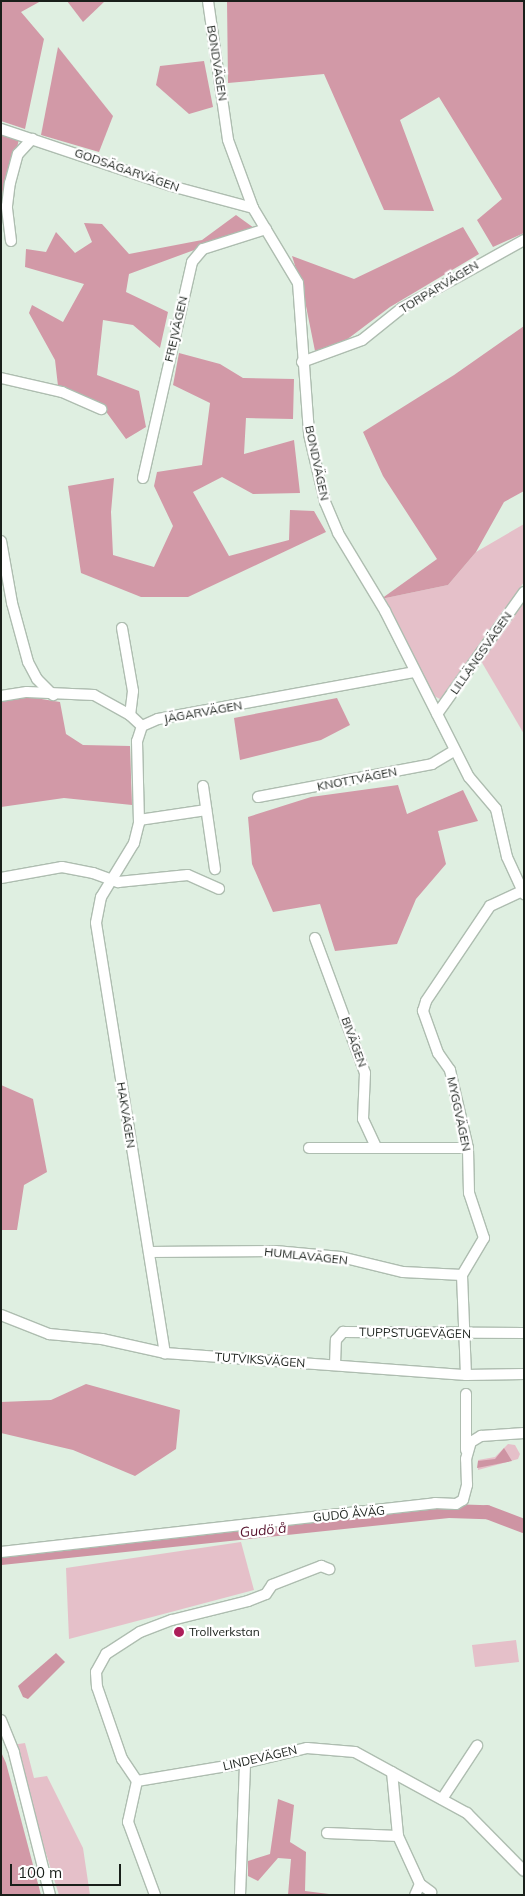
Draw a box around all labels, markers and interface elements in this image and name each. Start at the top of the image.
street label: BONDVÄGEN [204,24,230,102]
street label: GODSÄGARVÄGEN [73,145,181,195]
street label: TORPARVÄGEN [397,258,481,316]
street label: FREJVÄGEN [161,295,191,363]
street label: BONDVÄGEN [302,424,332,502]
street label: LILLÄNGSVÄGEN [447,609,515,697]
street label: JÄGARVÄGEN [163,698,243,726]
street label: KNOTTVÄGEN [316,764,398,794]
street label: BIVÄGEN [338,1015,370,1069]
street label: MYGGVÄGEN [444,1076,474,1152]
street label: HAKVÄGEN [114,1081,138,1149]
street label: HUMLAVÄGEN [264,1244,348,1268]
street label: TUPPSTUGEVÄGEN [359,1325,471,1341]
street label: TUTVIKSVÄGEN [214,1350,306,1370]
street label: GUDÖ ÅVÄG [312,1503,386,1525]
water label: Gudö å [239,1519,287,1541]
place label: Trollverkstan [189,1625,260,1639]
marker: Trollverkstan [173,1626,185,1638]
street label: LINDEVÄGEN [221,1742,299,1774]
scale bar [12,1854,124,1886]
text: 100 m [18,1863,62,1882]

